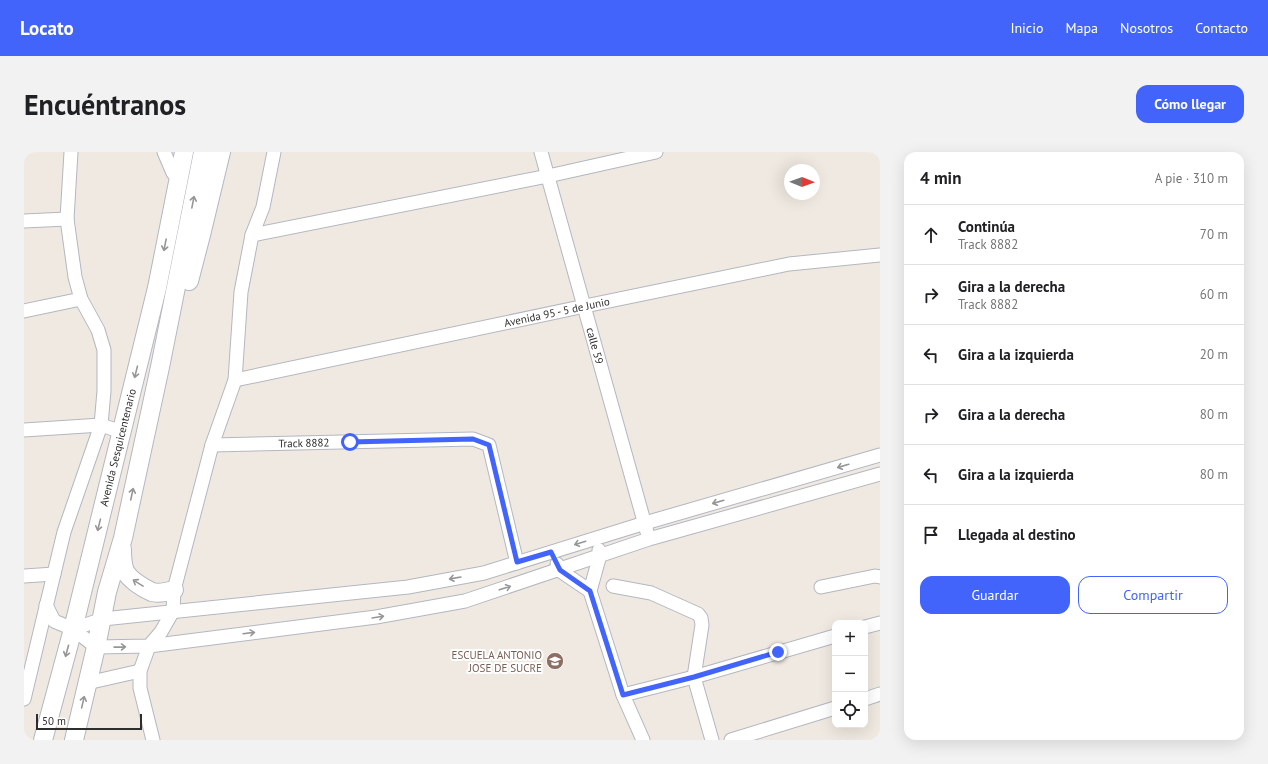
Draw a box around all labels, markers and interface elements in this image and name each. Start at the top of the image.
text: Locato [20,16,74,40]
text: Inicio [1010,19,1043,37]
text: Mapa [1065,19,1098,37]
text: Nosotros [1120,19,1173,37]
text: Contacto [1195,19,1248,37]
button: Cómo llegar [1136,85,1244,123]
text: Encuéntranos [24,86,186,123]
north arrow [784,164,820,200]
text: 4 min [920,167,961,189]
text: A pie · 310 m [1155,170,1228,187]
one-way arrow [190,196,198,209]
text: Continúa [958,217,1015,236]
icon: ahead [920,224,942,246]
text: 70 m [1200,226,1228,243]
text: Track 8882 [958,236,1018,253]
one-way arrow [161,238,169,251]
text: Gira a la derecha [958,277,1065,296]
icon: right [920,284,942,306]
text: 60 m [1200,286,1228,303]
street label: Avenida 95 - 5 de Junio [503,294,611,330]
text: Track 8882 [958,296,1018,313]
street label: calle 59 [583,326,607,366]
icon: left [920,344,942,366]
text: Gira a la izquierda [958,345,1074,364]
text: 20 m [1200,346,1228,363]
one-way arrow [132,365,140,378]
street label: Avenida Sesquicentenario [96,387,139,508]
icon: right [920,404,942,426]
text: Gira a la derecha [958,405,1065,424]
text: 80 m [1200,406,1228,423]
route start [341,433,359,451]
street label: Track 8882 [278,435,330,450]
one-way arrow [836,463,849,470]
icon: left [920,464,942,486]
text: Gira a la izquierda [958,465,1074,484]
text: 80 m [1200,466,1228,483]
one-way arrow [129,488,137,501]
one-way arrow [711,499,724,506]
one-way arrow [95,519,102,532]
icon: arrive [920,524,942,546]
text: Llegada al destino [958,525,1076,544]
one-way arrow [573,540,586,547]
one-way arrow [449,575,462,583]
button: Guardar [920,576,1070,614]
button: Compartir [1078,576,1228,614]
one-way arrow [133,579,144,587]
one-way arrow [498,584,510,592]
one-way arrow [371,613,384,621]
map controls [832,620,868,728]
button: + [832,620,868,656]
one-way arrow [242,629,255,637]
one-way arrow [113,643,126,650]
route end [769,643,787,661]
one-way arrow [63,645,70,658]
place label: ESCUELA ANTONIO JOSE DE SUCRE [452,648,542,675]
school or university icon: ESCUELA ANTONIO JOSE DE SUCRE [545,651,565,671]
button: − [832,656,868,692]
button: locate [832,692,868,728]
one-way arrow [79,696,87,709]
scale bar [36,712,142,731]
text: 50 m [42,714,66,728]

